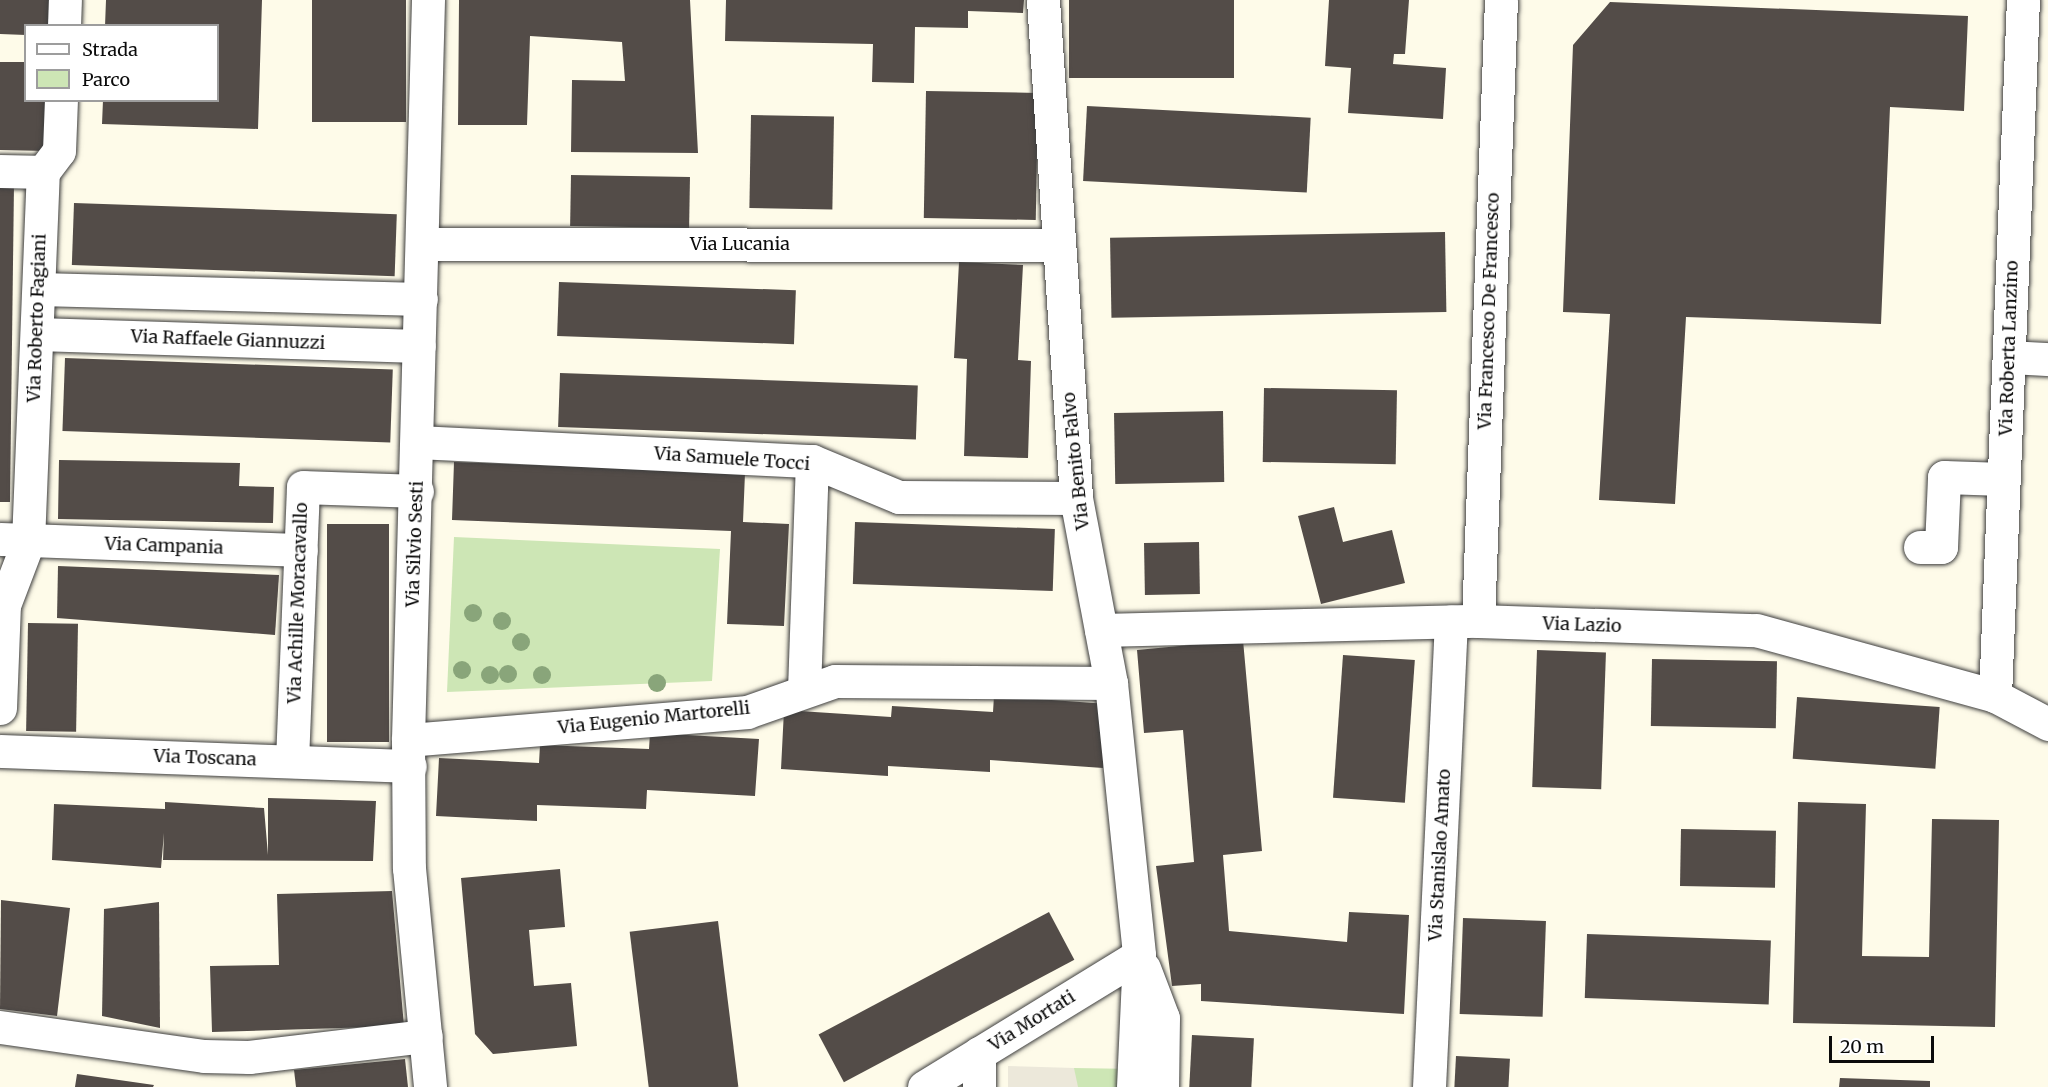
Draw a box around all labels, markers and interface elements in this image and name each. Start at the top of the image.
legend [24,24,219,102]
text: Strada [82,38,138,61]
text: Parco [82,68,130,91]
street label: Via Francesco De Francesco [1474,192,1504,430]
street label: Via Roberto Fagiani [23,233,51,403]
street label: Via Lucania [690,233,790,255]
street label: Via Roberta Lanzino [1995,260,2023,436]
street label: Via Raffaele Giannuzzi [130,326,326,354]
street label: Via Benito Falvo [1058,391,1094,531]
street label: Via Samuele Tocci [653,443,811,475]
street label: Via Silvio Sesti [402,481,428,607]
street label: Via Achille Moracavallo [284,502,312,704]
street label: Via Campania [104,533,224,559]
street label: Via Lazio [1542,613,1622,637]
street label: Via Eugenio Martorelli [557,697,751,739]
street label: Via Toscana [153,745,257,771]
street label: Via Stanislao Amato [1425,768,1455,942]
street label: Via Mortati [985,986,1079,1056]
scale bar [1832,1024,1937,1062]
text: 20 m [1840,1035,1884,1058]

